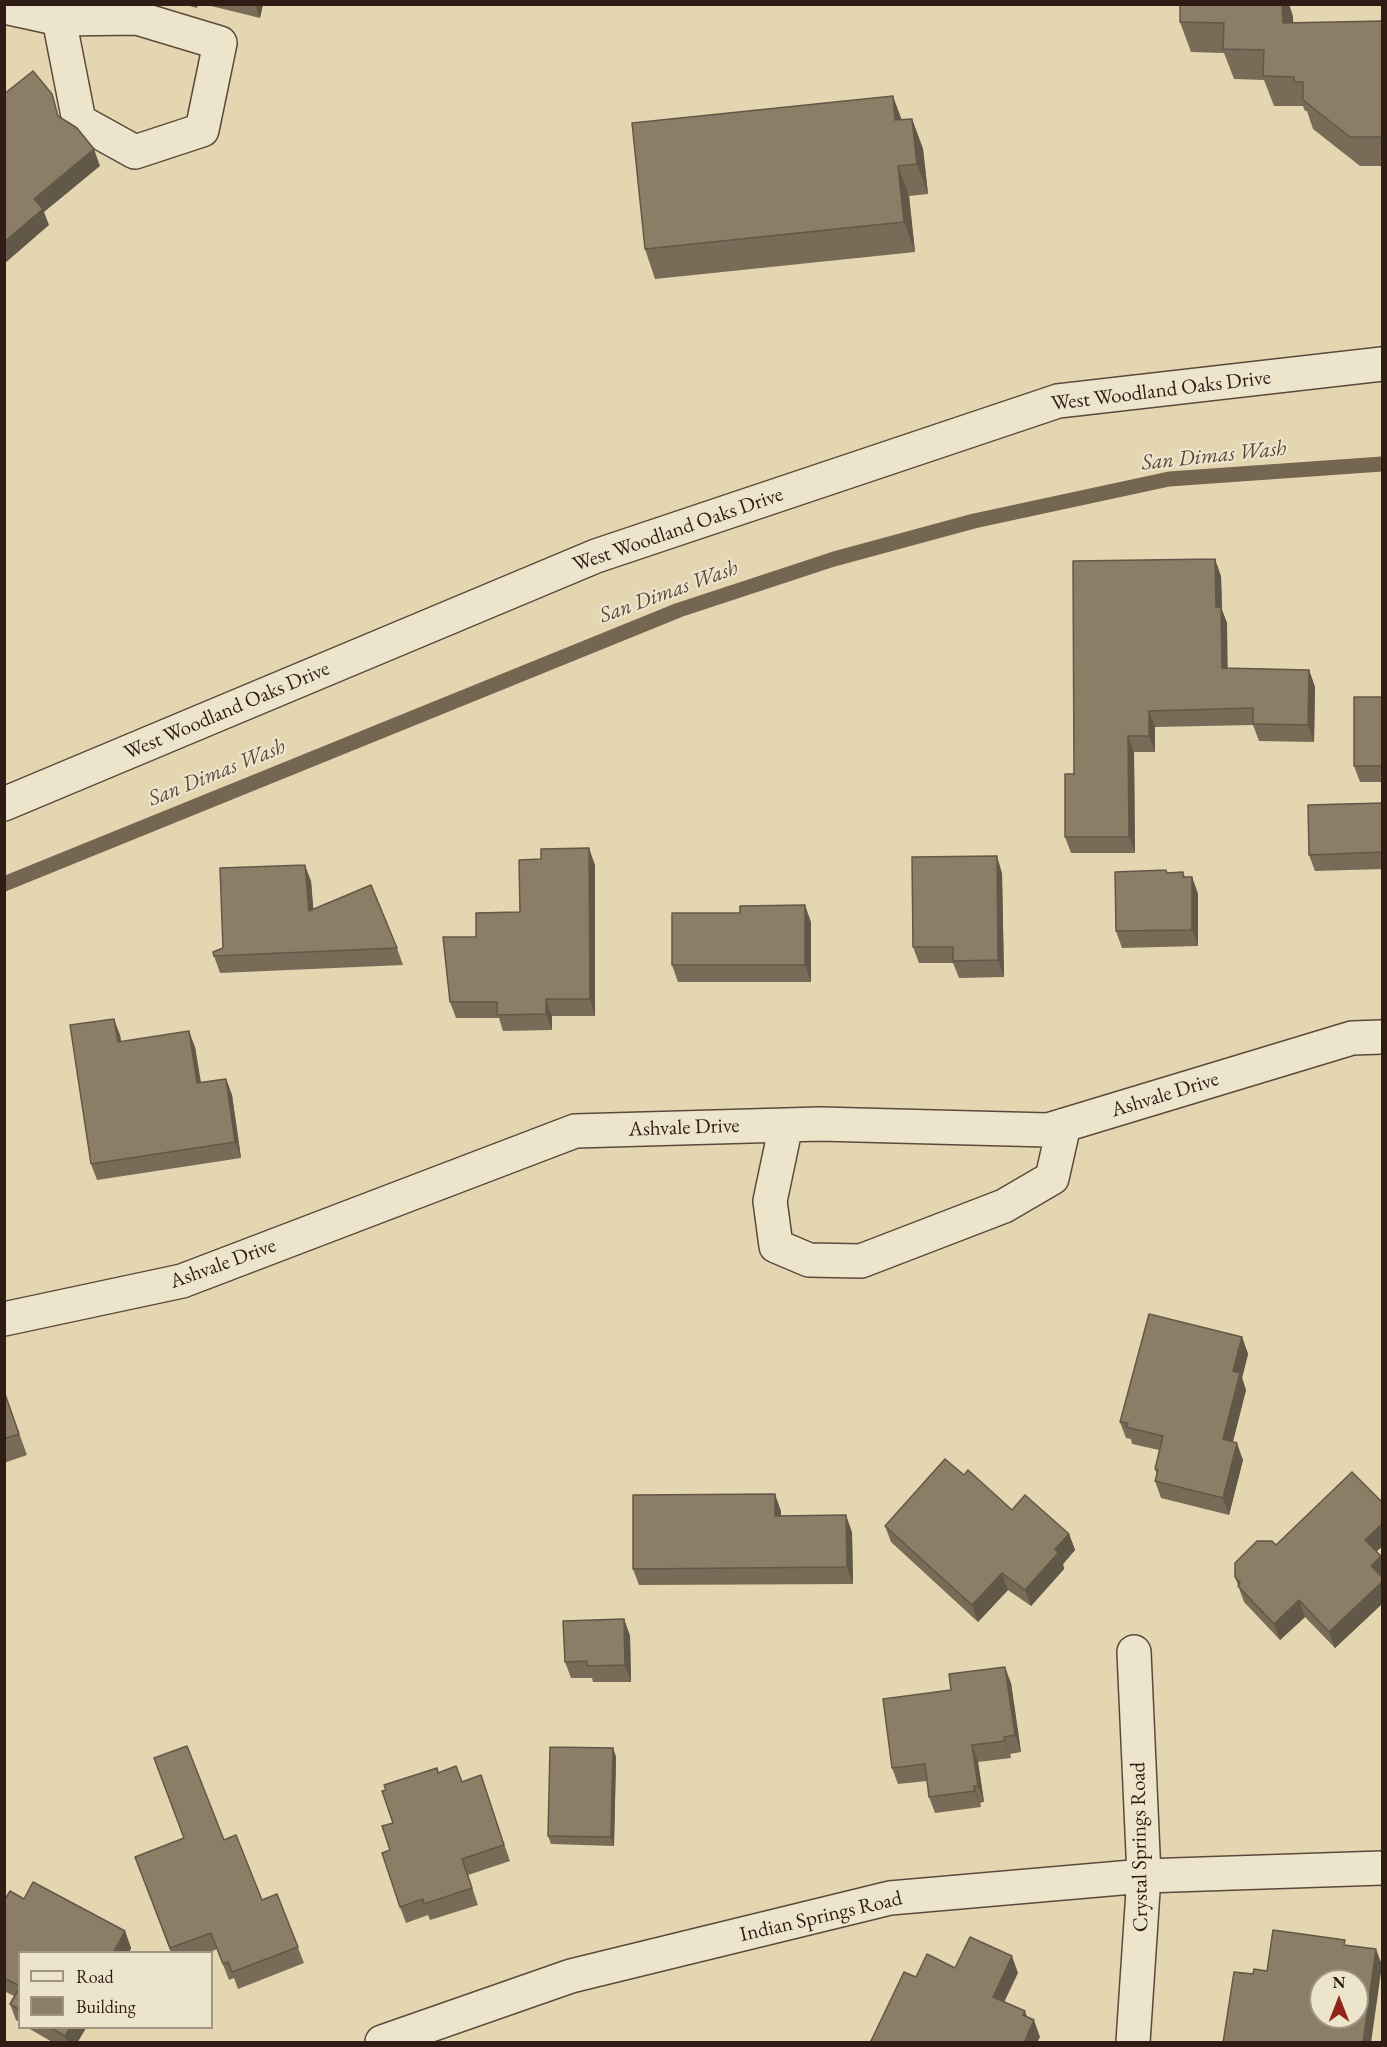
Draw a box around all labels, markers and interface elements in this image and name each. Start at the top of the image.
street label: West Woodland Oaks Drive [1050,365,1272,417]
water label: San Dimas Wash [1140,435,1288,477]
street label: West Woodland Oaks Drive [569,482,787,578]
water label: San Dimas Wash [596,555,742,629]
street label: West Woodland Oaks Drive [120,656,334,766]
water label: San Dimas Wash [145,733,289,813]
street label: Ashvale Drive [1108,1067,1222,1123]
street label: Ashvale Drive [628,1113,740,1143]
street label: Ashvale Drive [166,1233,280,1295]
street label: Crystal Springs Road [1126,1762,1154,1932]
street label: Indian Springs Road [737,1886,905,1948]
legend [18,1951,213,2029]
text: Road [76,1965,114,1988]
north arrow [1309,1969,1369,2029]
text: N [1333,1972,1345,1993]
text: Building [76,1995,136,2018]

